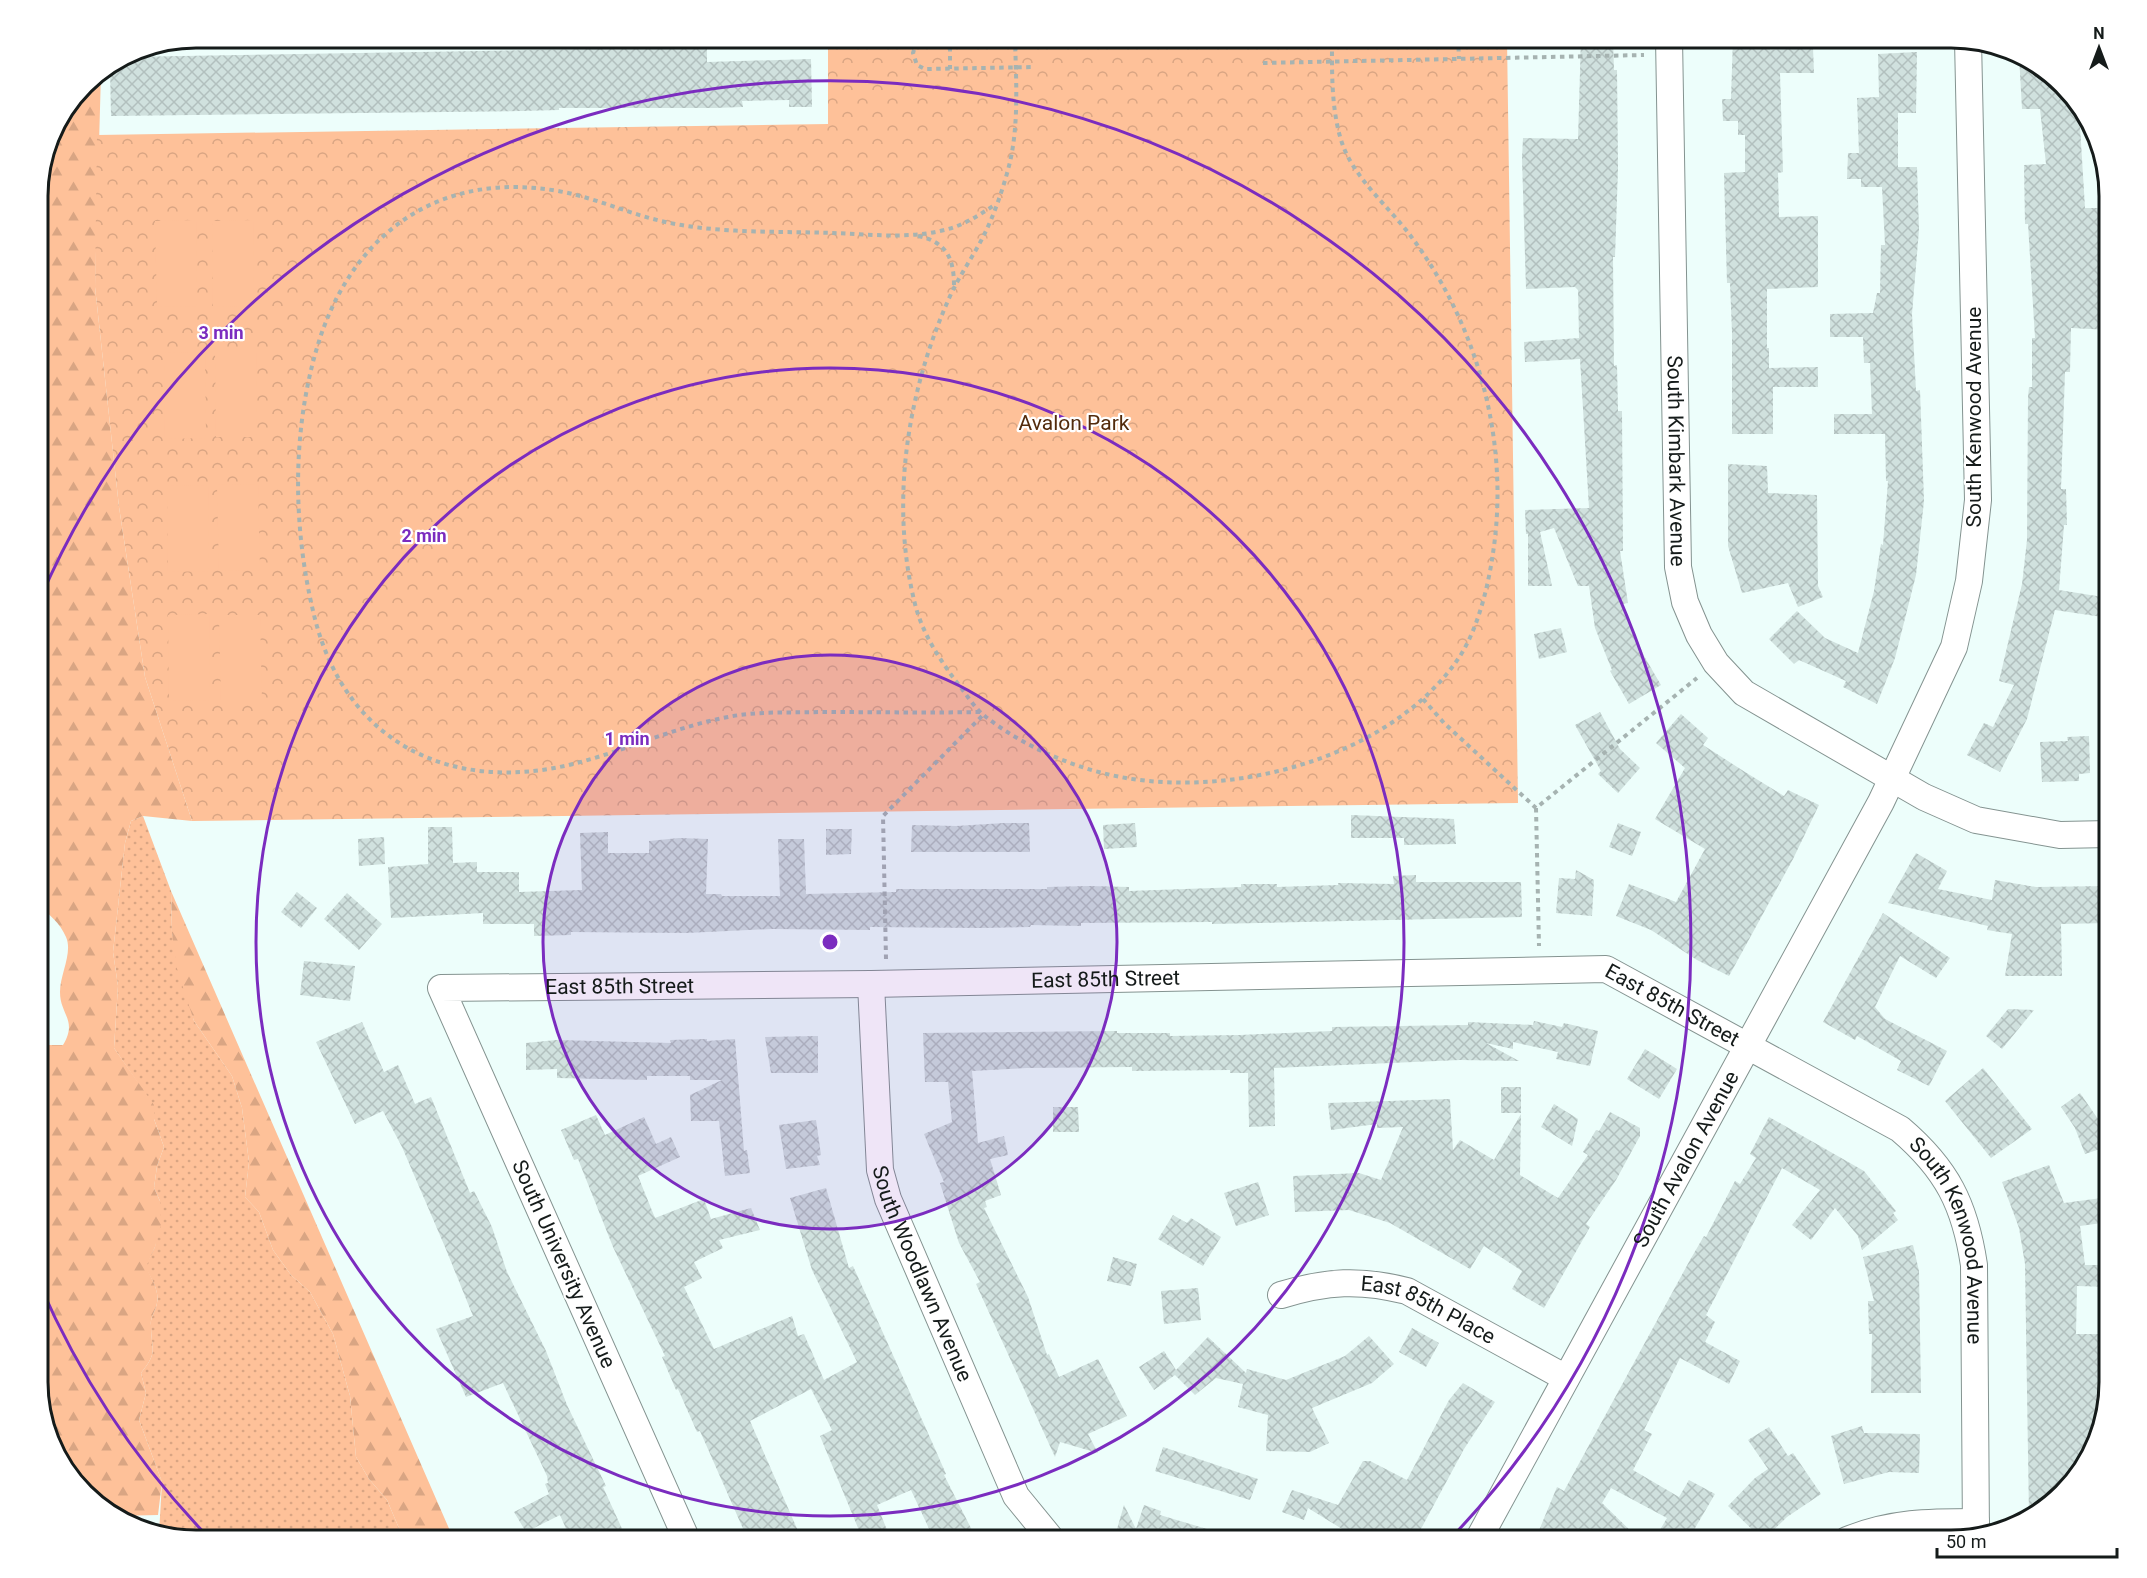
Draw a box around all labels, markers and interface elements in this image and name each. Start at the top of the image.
north arrow [2069,18,2129,78]
text: N [2093,24,2105,43]
street label: South Kenwood Avenue [1962,307,1986,527]
text: 3 min [198,322,244,343]
street label: South Kimbark Avenue [1662,355,1690,567]
park label: Avalon Park [1019,411,1130,435]
text: 2 min [401,525,447,546]
text: 1 min [604,728,650,749]
centre of rings [820,932,840,952]
street label: East 85th Street [1601,959,1744,1051]
street label: East 85th Street [1031,966,1180,993]
street label: East 85th Street [545,974,694,999]
street label: South Avalon Avenue [1628,1067,1744,1251]
street label: South Kenwood Avenue [1905,1132,1987,1344]
street label: South University Avenue [507,1156,621,1372]
street label: South Woodlawn Avenue [867,1163,977,1385]
street label: East 85th Place [1360,1271,1499,1349]
scale bar [1937,1521,2117,1559]
text: 50 m [1946,1531,1986,1552]

